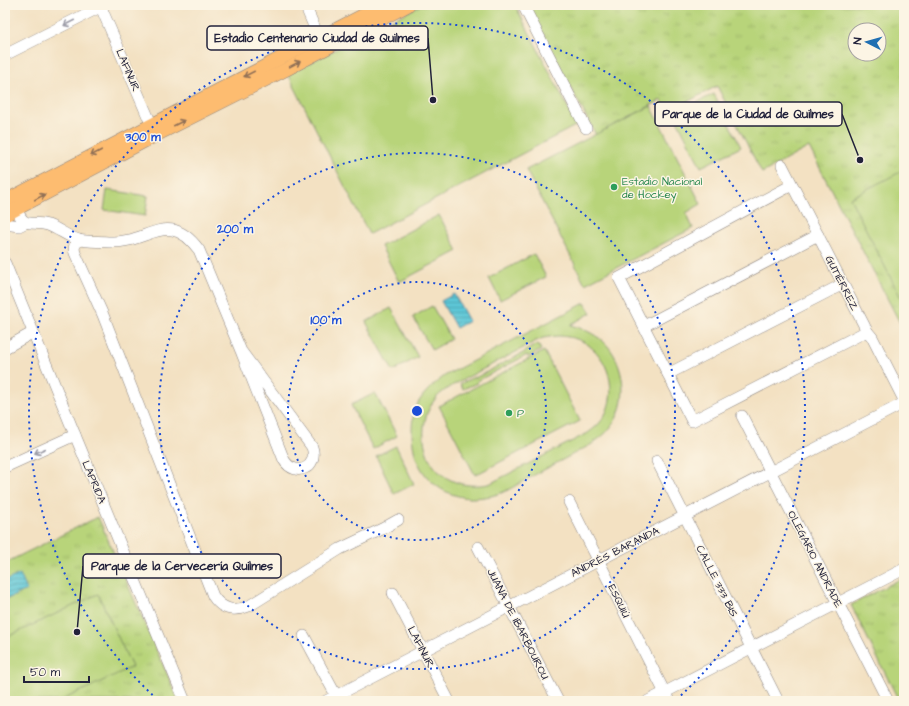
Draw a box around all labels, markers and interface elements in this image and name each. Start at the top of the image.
one-way arrow [63,19,75,27]
north arrow [847,22,887,62]
callout: Estadio Centenario Ciudad de Quilmes [207,26,428,50]
text: Estadio Centenario Ciudad de Quilmes [214,30,420,47]
text: N [850,37,865,45]
street label: LAFINUR [112,46,144,94]
one-way arrow [289,60,301,68]
one-way arrow [244,71,256,79]
callout: Parque de la Ciudad de Quilmes [655,102,842,126]
text: Parque de la Ciudad de Quilmes [662,106,834,124]
one-way arrow [173,119,185,126]
text: 300 m [124,129,161,146]
one-way arrow [90,150,102,157]
place label: Estadio Nacional de Hockey [622,174,702,203]
marker: Estadio Nacional de Hockey [609,182,619,192]
one-way arrow [33,193,45,200]
text: 200 m [216,221,254,238]
street label: GUTIÉRREZ [822,253,862,313]
text: 100 m [311,312,342,329]
centre of rings [410,404,424,418]
place label: P [517,406,524,421]
marker: P [504,408,514,418]
one-way arrow [34,448,46,455]
street label: LAPRIDA [78,458,110,506]
street label: OLEGARIO ANDRADE [784,508,846,611]
street label: ANDRÉS BARANDA [568,523,662,581]
street label: CALLE 333 BIS [692,543,742,619]
callout: Parque de la Cervecería Quilmes [83,554,281,578]
text: Parque de la Cervecería Quilmes [91,558,273,576]
street label: JUANA DE IBARBOUROU [483,566,553,682]
street label: ESQUIÚ [604,582,634,620]
street label: LAFINUR [404,624,438,670]
scale bar [24,658,89,684]
text: 50 m [30,664,61,681]

